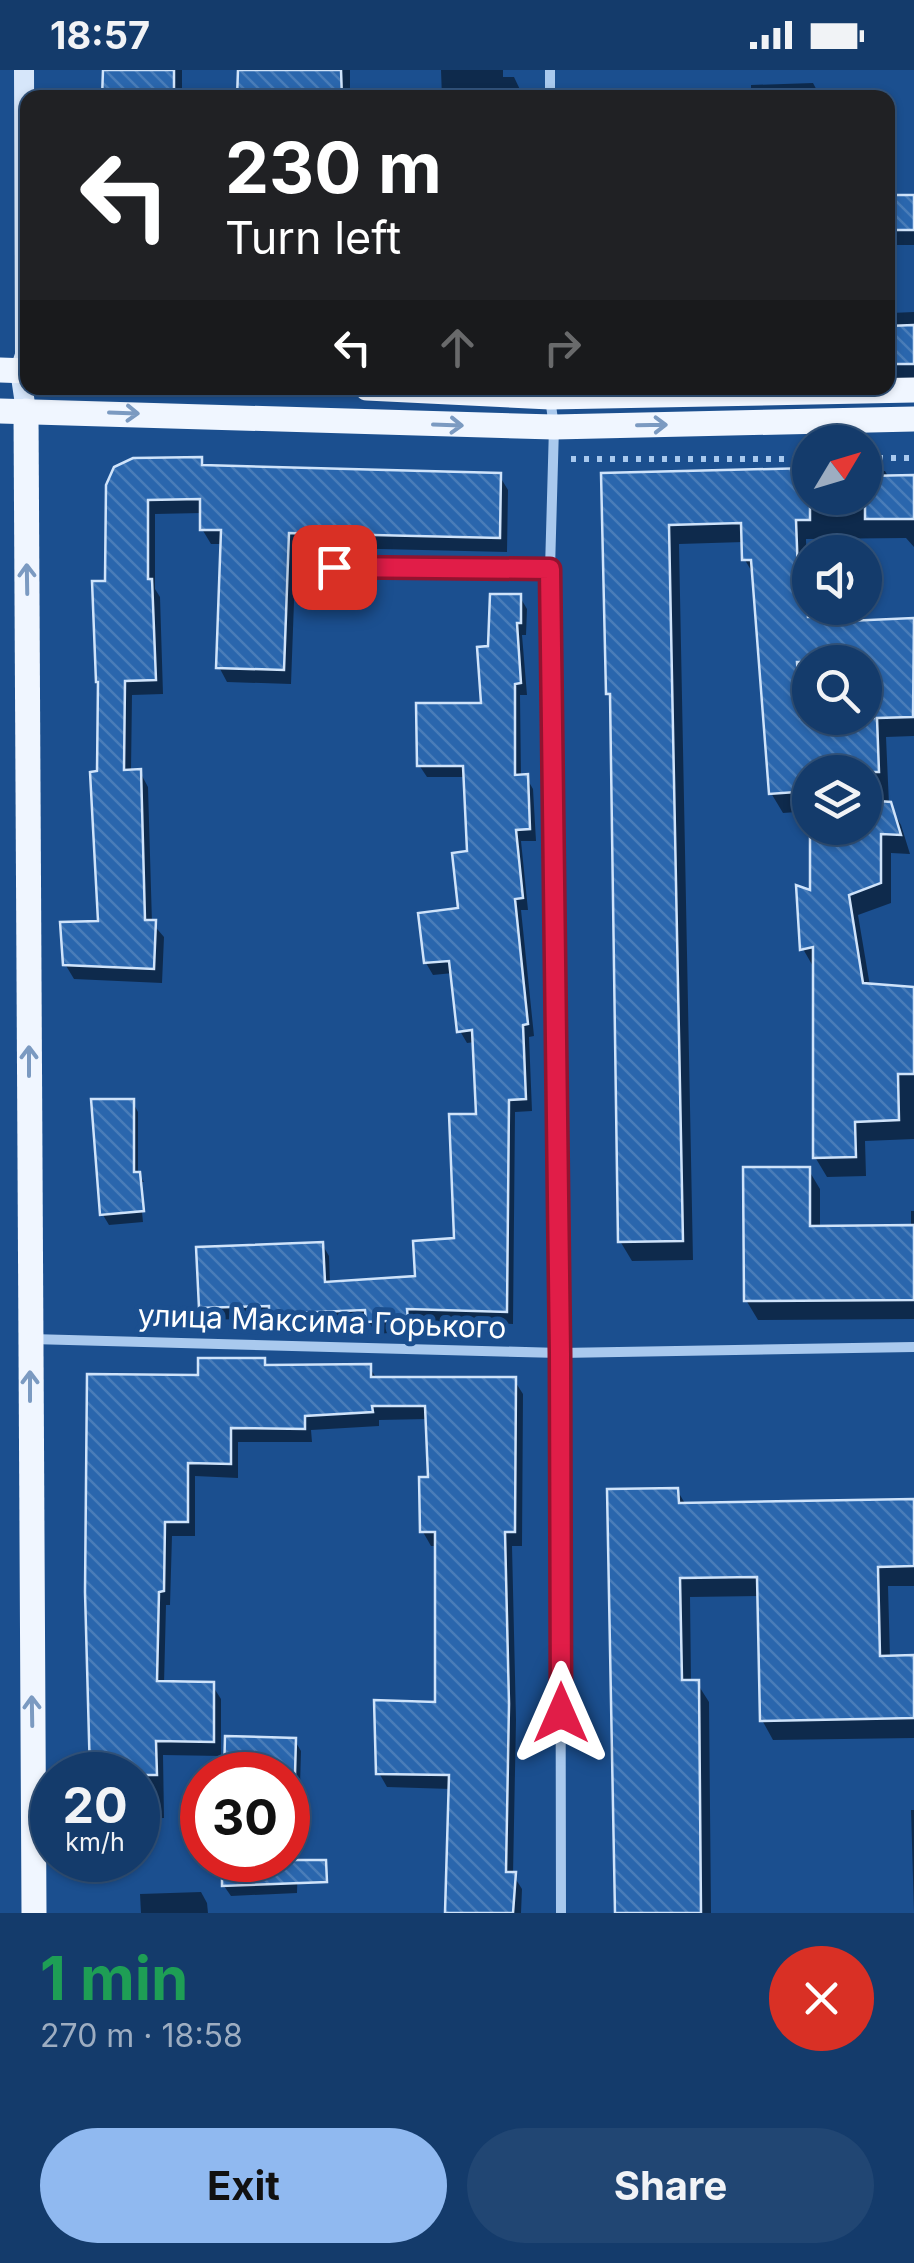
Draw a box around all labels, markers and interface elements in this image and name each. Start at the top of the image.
text: 18:57 [50,12,150,58]
text: 230 m [225,125,442,210]
icon: left [60,130,190,260]
text: Turn left [225,210,401,265]
icon: left [325,320,380,375]
icon: ahead [430,320,485,375]
icon: right [535,320,590,375]
one-way arrow [107,404,139,423]
one-way arrow [432,415,464,434]
one-way arrow [635,415,667,434]
north arrow [792,425,882,515]
map controls [792,425,882,845]
pin [292,525,377,610]
button: sound [792,535,882,625]
icon: arrive [307,540,362,595]
one-way arrow [18,563,37,595]
button: search [792,645,882,735]
button: layers [792,755,882,845]
one-way arrow [20,1045,38,1078]
street label: улица Максима Горького [137,1297,507,1345]
one-way arrow [20,1370,40,1402]
position arrow [509,1661,613,1765]
one-way arrow [22,1695,42,1728]
speed limit sign: 30 [180,1752,310,1882]
text: 20 [62,1775,128,1835]
text: km/h [65,1827,125,1857]
text: 1 min [40,1942,188,2014]
button: close [769,1946,874,2051]
text: 270 m · 18:58 [40,2016,243,2055]
button: Exit [40,2128,447,2243]
button: Share [467,2128,874,2243]

